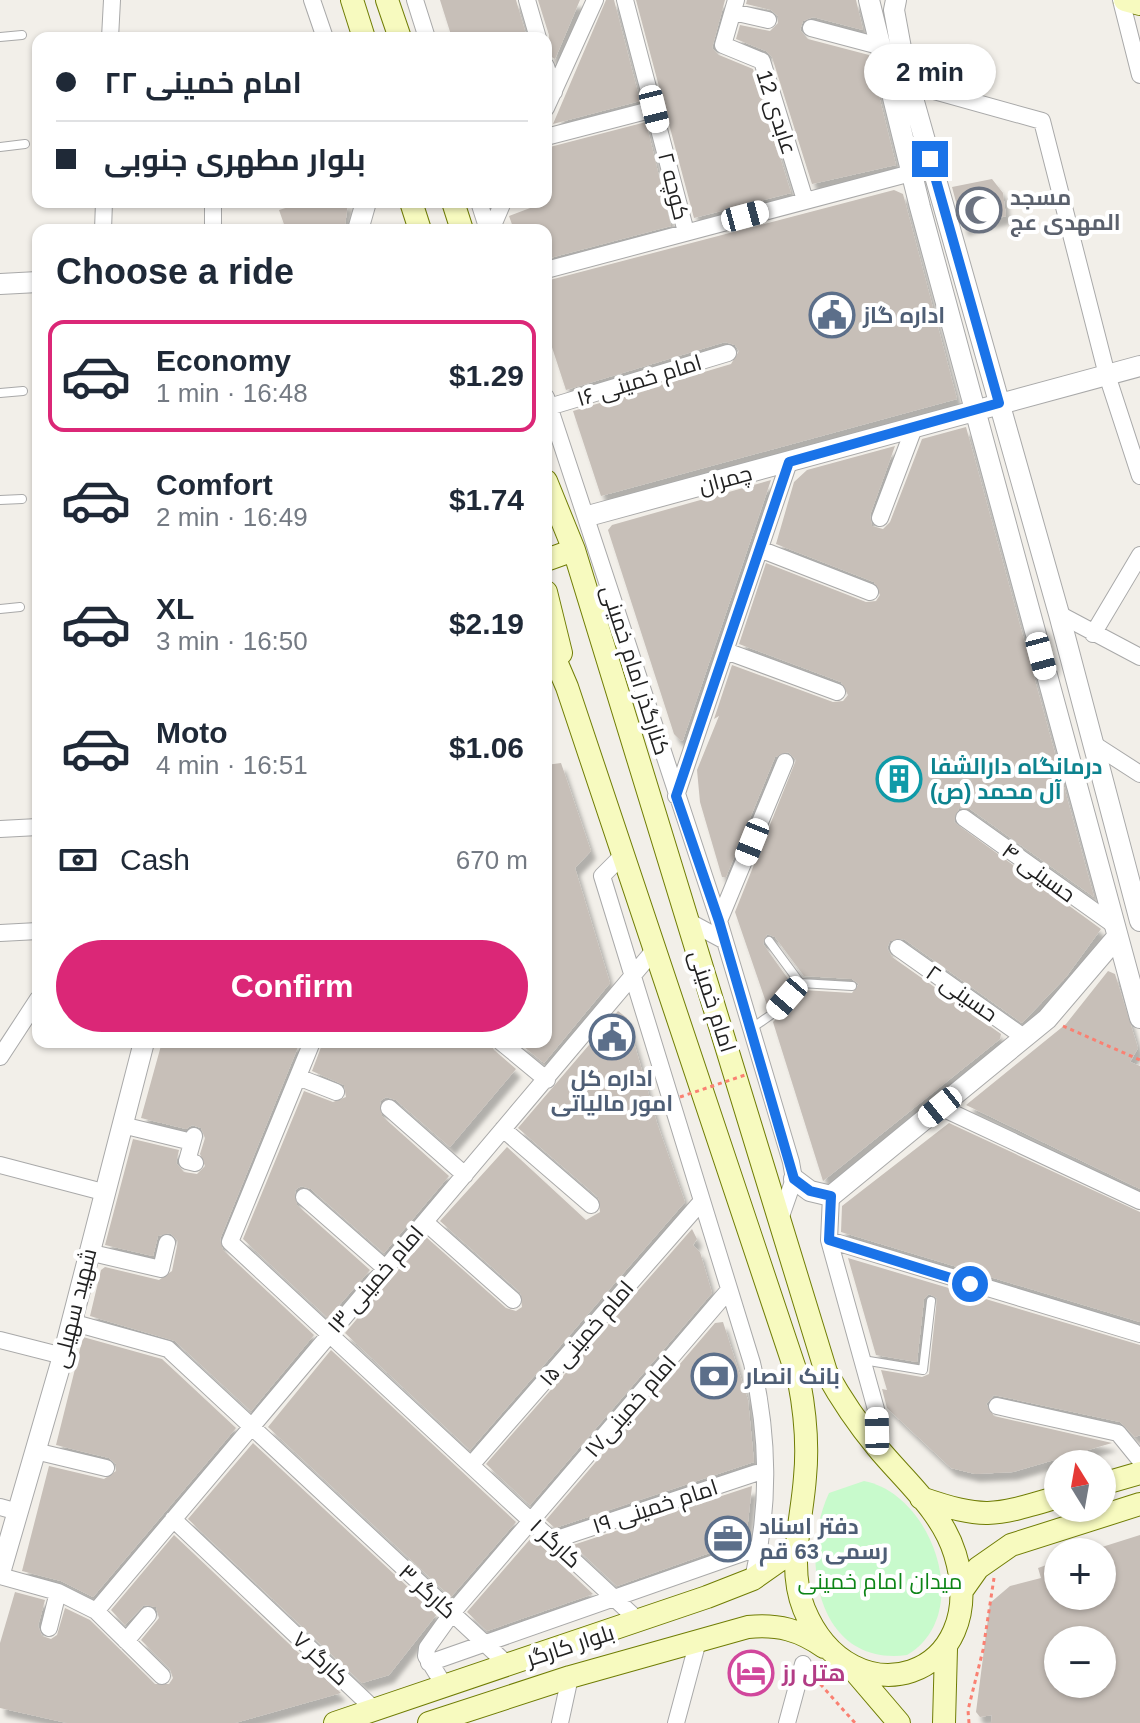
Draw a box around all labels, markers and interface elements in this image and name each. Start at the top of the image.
callout: 2 min [864,43,996,99]
text: 2 min [896,57,964,87]
text: امام خمینی ۲۲ [104,66,302,99]
street label: عابدی 12 [751,67,802,158]
car [637,83,671,135]
route end [912,141,948,177]
text: بلوار مطهری جنوبی [104,143,366,176]
street label: کوچه ۲ [651,150,694,223]
place label: مسجد المهدی عج [1010,185,1121,237]
mosque icon: مسجد المهدی عج [955,186,1003,234]
car [719,198,771,234]
text: Choose a ride [56,251,294,292]
public building icon: اداره گاز [808,291,856,339]
place label: اداره گاز [862,303,945,328]
icon: car [60,340,132,412]
text: Economy [156,344,291,377]
street label: امام خمینی ۱۶ [574,350,706,414]
text: $1.29 [449,359,524,392]
text: 1 min · 16:48 [156,378,308,408]
street label: چمران [696,460,755,501]
icon: car [60,464,132,536]
text: Comfort [156,468,273,501]
text: $1.74 [449,483,524,516]
text: 2 min · 16:49 [156,502,308,532]
street label: کنارگذر امام خمینی [593,582,675,759]
icon: car [60,588,132,660]
text: XL [156,592,194,625]
text: $2.19 [449,607,524,640]
text: 3 min · 16:50 [156,626,308,656]
car [1023,630,1059,682]
icon: car [60,712,132,784]
text: Moto [156,716,228,749]
text: $1.06 [449,731,524,764]
text: 4 min · 16:51 [156,750,308,780]
place label: درمانگاه دارالشفا آل محمد (ص) [930,754,1103,805]
building icon: درمانگاه دارالشفا آل محمد (ص) [875,755,923,803]
car [732,815,772,869]
icon: cash [56,838,100,882]
street label: حسینی ۴ [997,838,1080,908]
text: Cash [120,843,190,876]
text: 670 m [456,845,528,875]
button: Confirm [56,940,528,1032]
street label: امام خمینی [681,947,741,1056]
street label: حسینی ۲ [921,960,1002,1028]
car [762,972,812,1024]
public building icon: اداره کل امور مالیاتی [588,1013,636,1061]
place label: اداره کل امور مالیاتی [551,1066,673,1117]
car [914,1083,966,1131]
street label: امام خمینی ۱۳ [322,1221,431,1340]
street label: شهید سهیلی [48,1246,102,1371]
route start [952,1266,988,1302]
street label: امام خمینی ۱۵ [534,1276,641,1393]
street label: امام خمینی۱۷ [579,1350,684,1464]
bank icon: بانک انصار [690,1352,738,1400]
place label: بانک انصار [744,1364,840,1389]
car [865,1407,889,1455]
north arrow [1044,1450,1116,1522]
map controls [1044,1450,1116,1698]
street label: امام خمینی ۱۹ [589,1474,722,1541]
street label: کارگر ۱ [525,1514,586,1573]
place label: دفتر اسناد رسمی 63 قم [759,1514,888,1567]
office icon: دفتر اسناد رسمی 63 قم [704,1515,752,1563]
button: + [1044,1538,1116,1610]
street label: کارگر ۳ [394,1559,461,1624]
park label: میدان امام خمینی [798,1569,962,1597]
street label: بلوار کارگر [521,1620,617,1672]
street label: کارگر ۷ [288,1626,354,1690]
button: − [1044,1626,1116,1698]
hotel icon: هتل رز [727,1649,775,1697]
place label: هتل رز [781,1661,845,1687]

